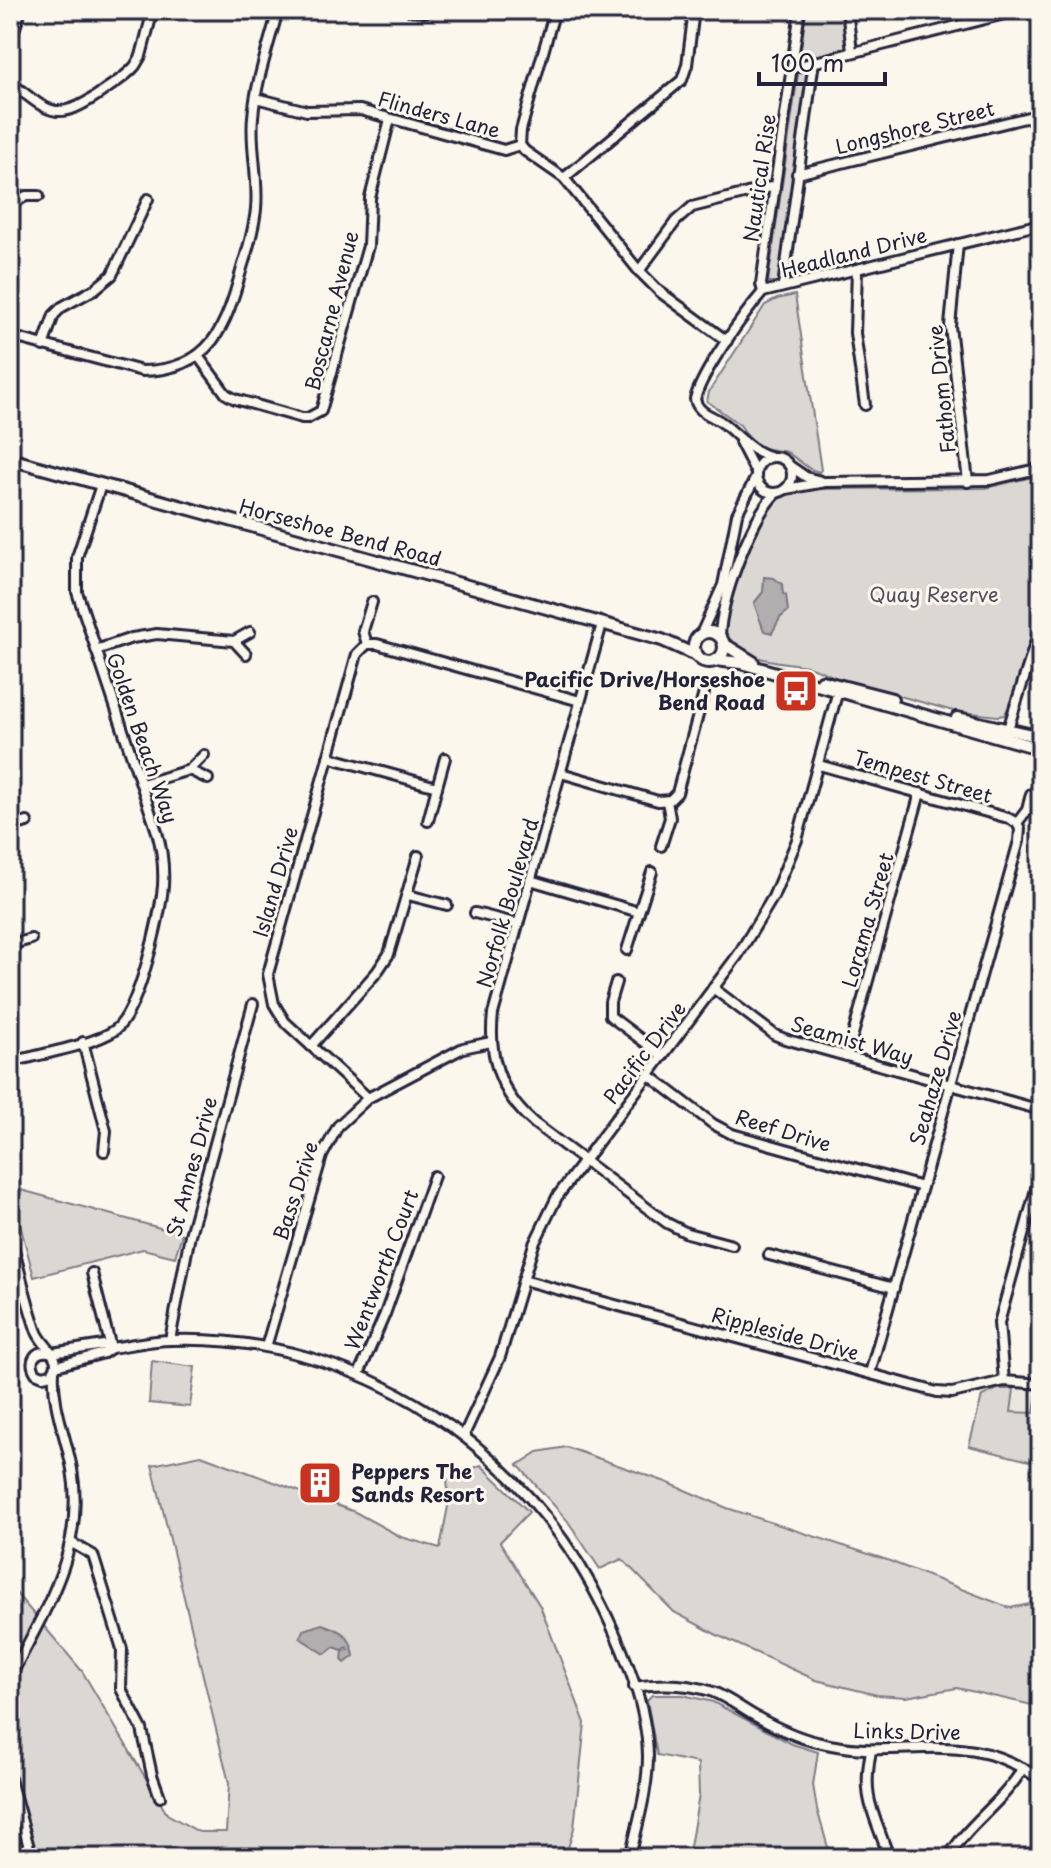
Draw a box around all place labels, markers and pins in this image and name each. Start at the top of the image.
place label: Pacific Drive/Horseshoe Bend Road [524,664,765,717]
bus stop icon: Pacific Drive/Horseshoe Bend Road [772,667,820,715]
place label: Peppers The Sands Resort [351,1456,485,1509]
building icon: Peppers The Sands Resort [296,1459,344,1507]

